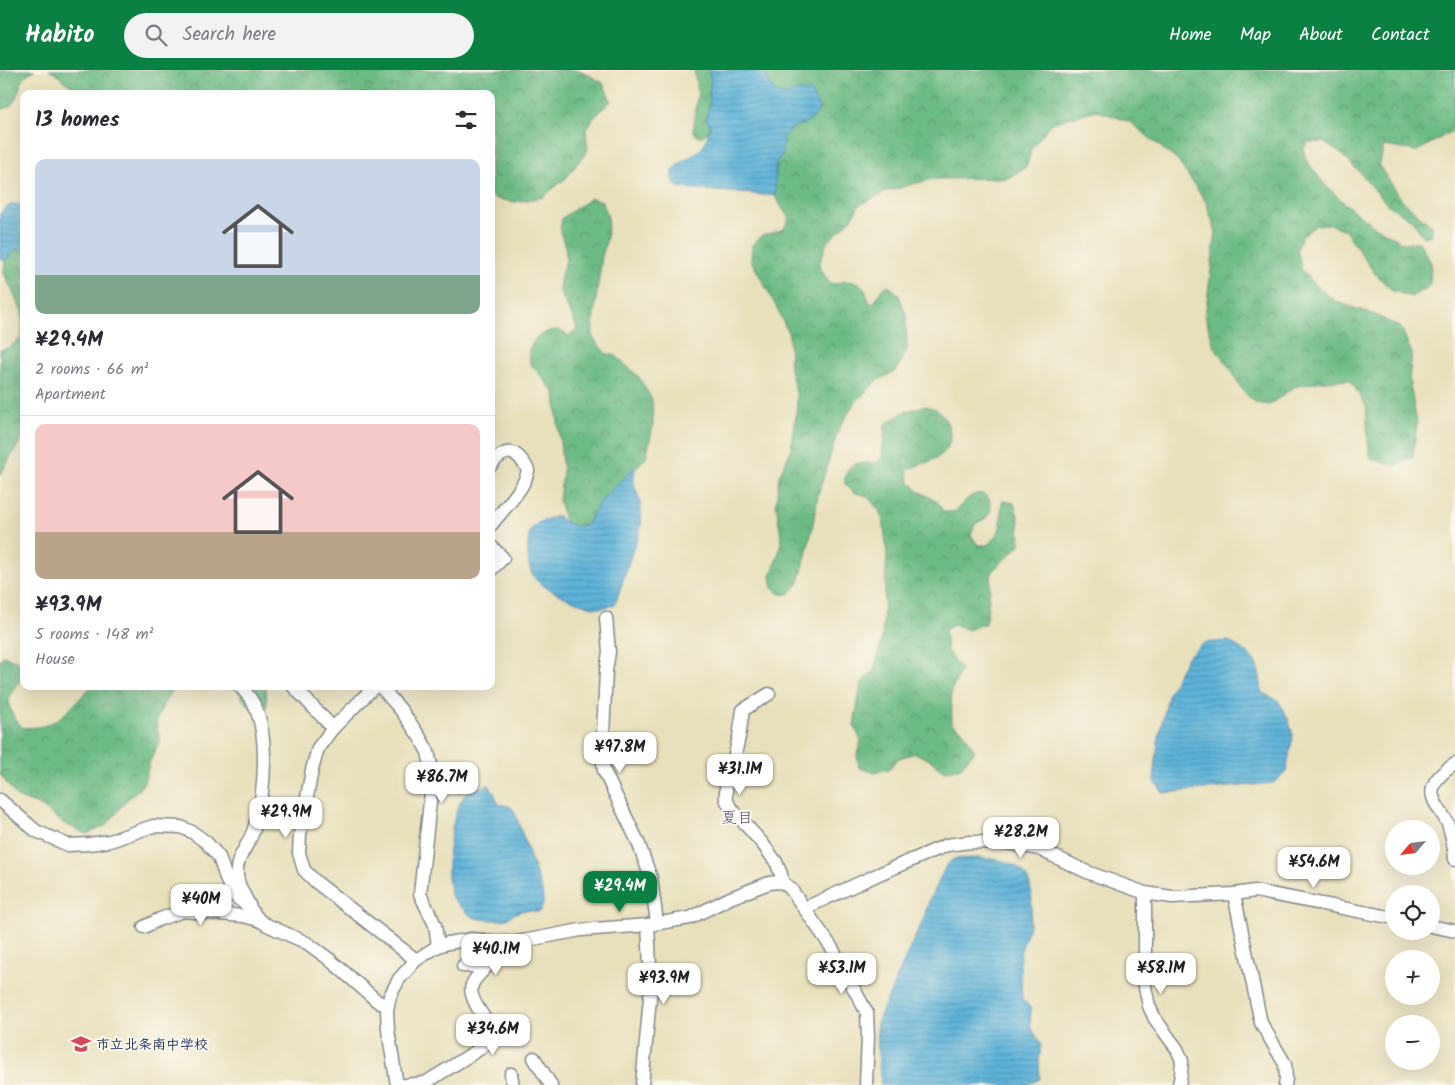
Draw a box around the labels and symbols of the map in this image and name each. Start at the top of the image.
pin: ¥97.8M [579,732,661,774]
pin: ¥31.1M [699,754,781,796]
pin: ¥86.7M [401,762,483,804]
pin: ¥29.9M [245,796,327,839]
district label: 夏目 [721,806,753,831]
pin: ¥28.2M [980,816,1062,859]
north arrow [1385,820,1440,875]
pin: ¥54.6M [1273,846,1355,889]
pin: ¥29.4M [579,870,661,913]
pin: ¥40M [171,884,231,926]
pin: ¥40.1M [455,934,537,976]
pin: ¥53.1M [801,952,883,995]
pin: ¥58.1M [1120,952,1202,995]
pin: ¥93.9M [623,962,705,1005]
pin: ¥34.6M [452,1014,534,1056]
school or university icon: 市立北条南中学校 [70,1033,92,1055]
place label: 市立北条南中学校 [96,1034,208,1056]

